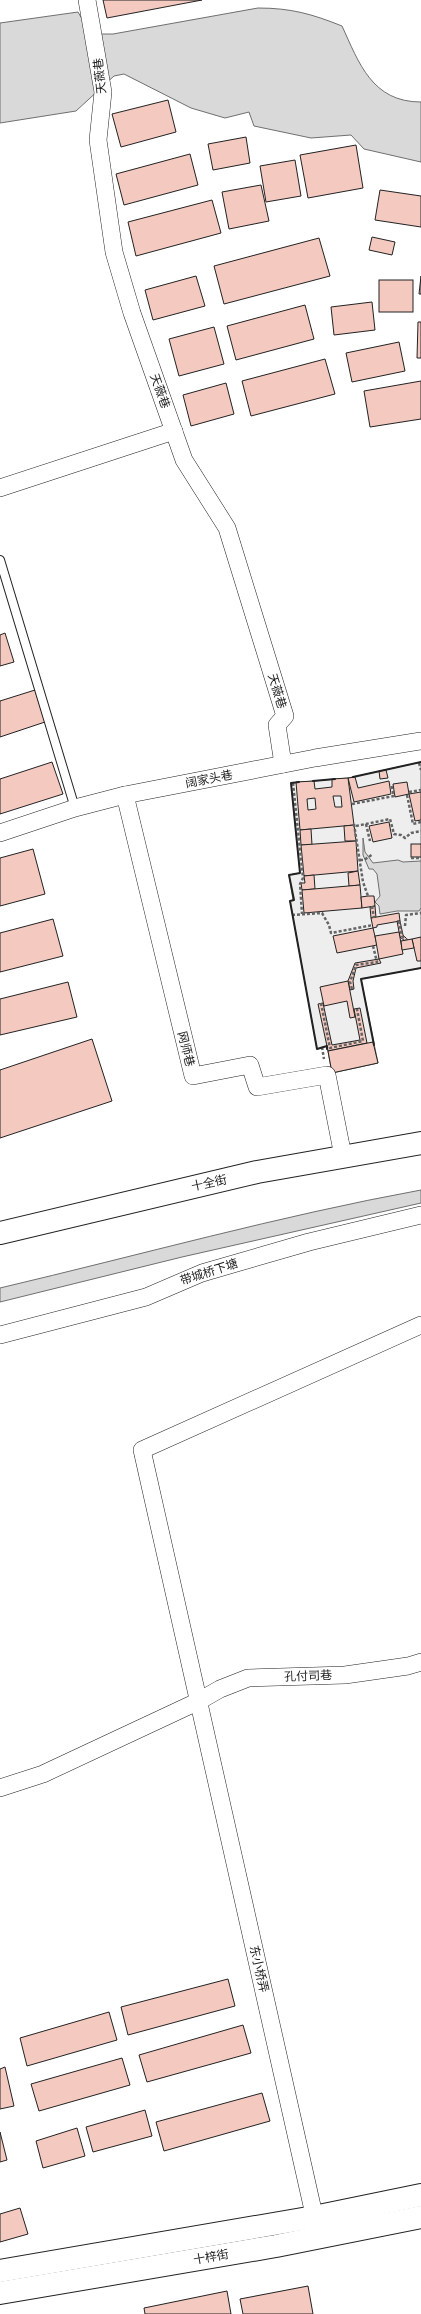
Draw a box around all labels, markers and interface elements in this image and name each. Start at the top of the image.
street label: 天薇巷 [91,57,109,95]
street label: 天薇巷 [147,372,173,410]
street label: 天薇巷 [265,672,289,710]
street label: 阔家头巷 [184,768,234,790]
street label: 网师巷 [175,1030,197,1068]
street label: 十全街 [190,1172,228,1194]
street label: 带城桥下塘 [178,1256,240,1288]
street label: 孔付司巷 [284,1668,332,1684]
street label: 东小桥弄 [247,1944,271,1994]
street label: 十梓街 [192,2247,230,2267]

